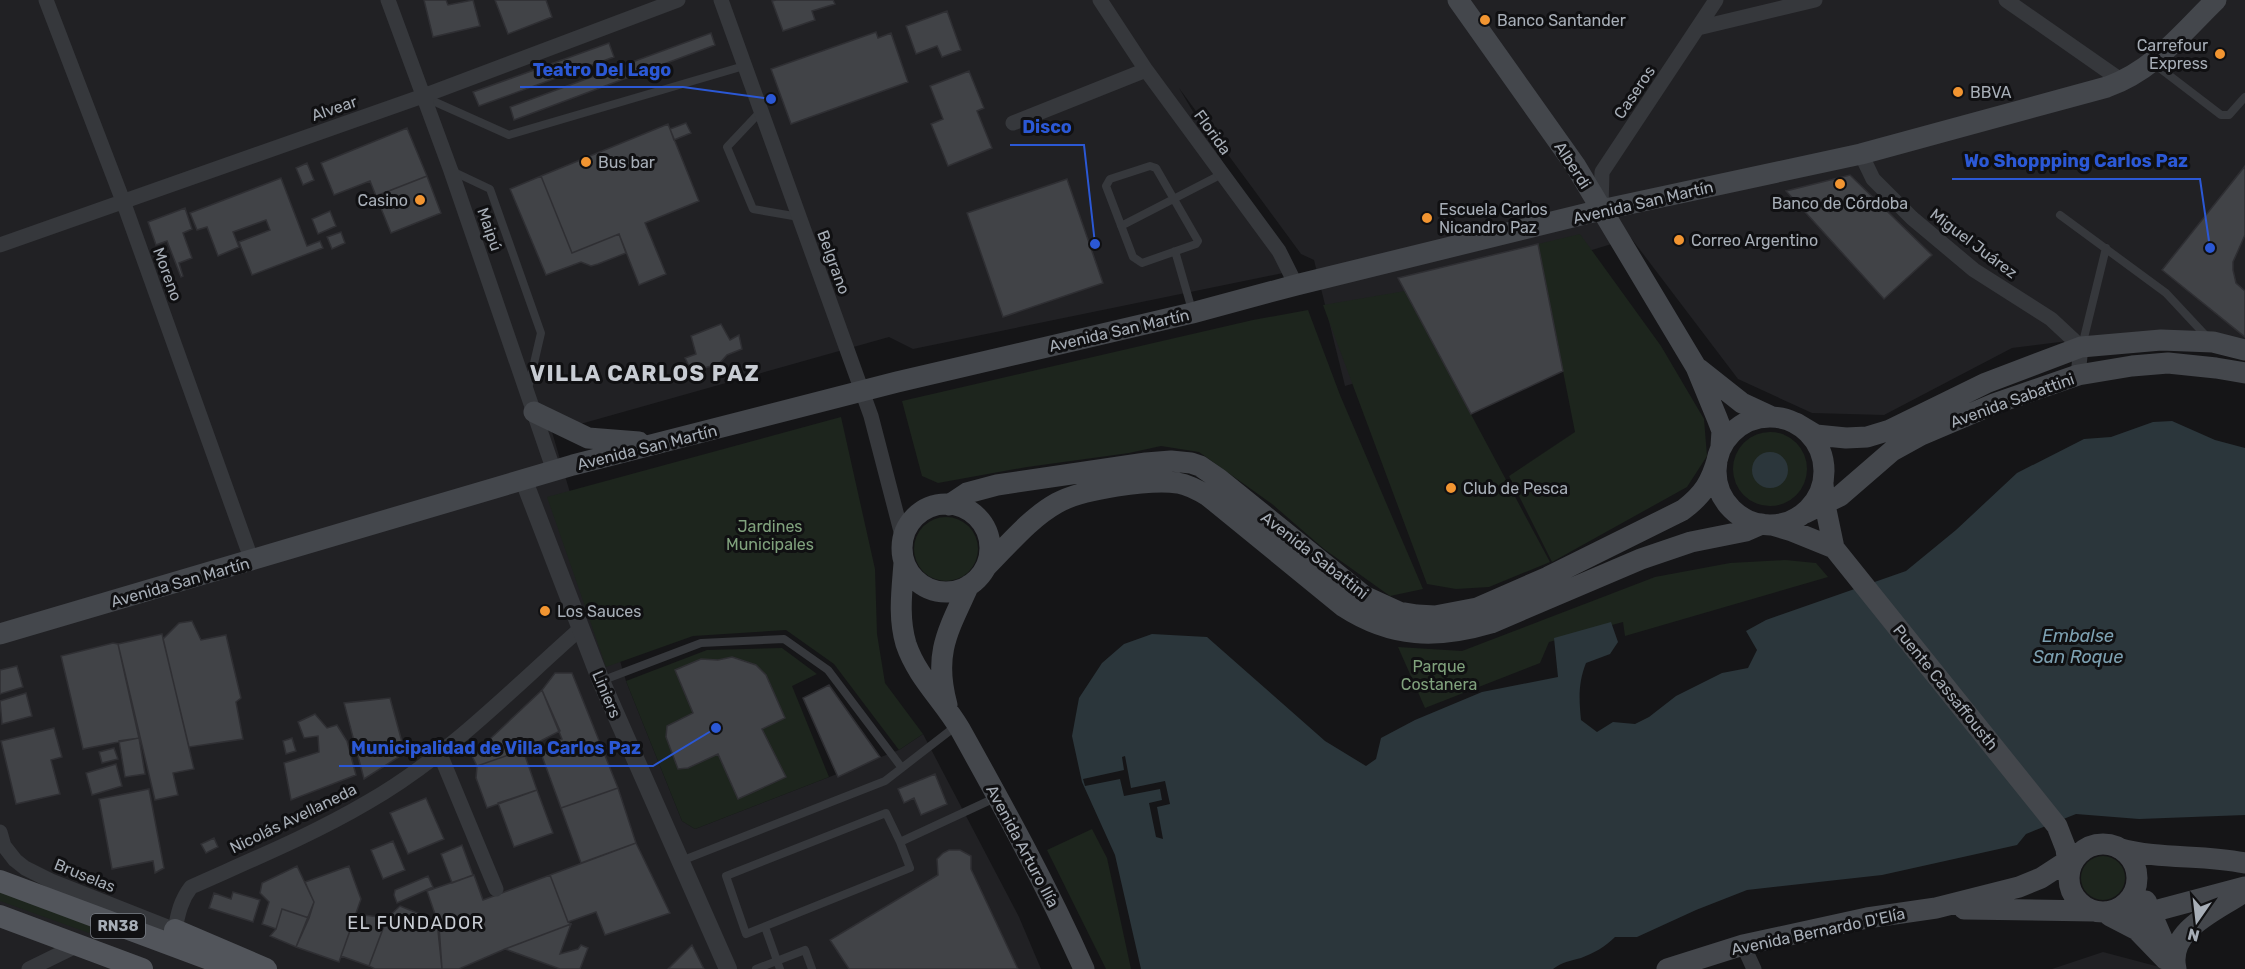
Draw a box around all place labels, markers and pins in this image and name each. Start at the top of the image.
place label: Banco Santander [1497,11,1626,30]
marker: Banco Santander [1478,13,1492,27]
place label: Carrefour Express [2137,36,2208,73]
marker: Carrefour Express [2213,47,2227,61]
callout: Teatro Del Lago [520,51,683,87]
place label: BBVA [1970,83,2012,102]
marker: BBVA [1951,85,1965,99]
callout: Disco [1010,109,1084,145]
callout: Wo Shoppping Carlos Paz [1952,143,2200,179]
place label: Bus bar [598,153,655,172]
marker: Bus bar [579,155,593,169]
marker: Banco de Córdoba [1833,177,1847,191]
place label: Casino [358,191,408,210]
marker: Casino [413,193,427,207]
place label: Banco de Córdoba [1772,194,1908,213]
place label: Escuela Carlos Nicandro Paz [1439,200,1548,237]
marker: Escuela Carlos Nicandro Paz [1420,211,1434,225]
place label: Correo Argentino [1691,231,1818,250]
marker: Correo Argentino [1672,233,1686,247]
place label: Club de Pesca [1463,479,1568,498]
marker: Club de Pesca [1444,481,1458,495]
place label: Los Sauces [557,602,641,621]
marker: Los Sauces [538,604,552,618]
callout: Municipalidad de Villa Carlos Paz [339,730,653,766]

